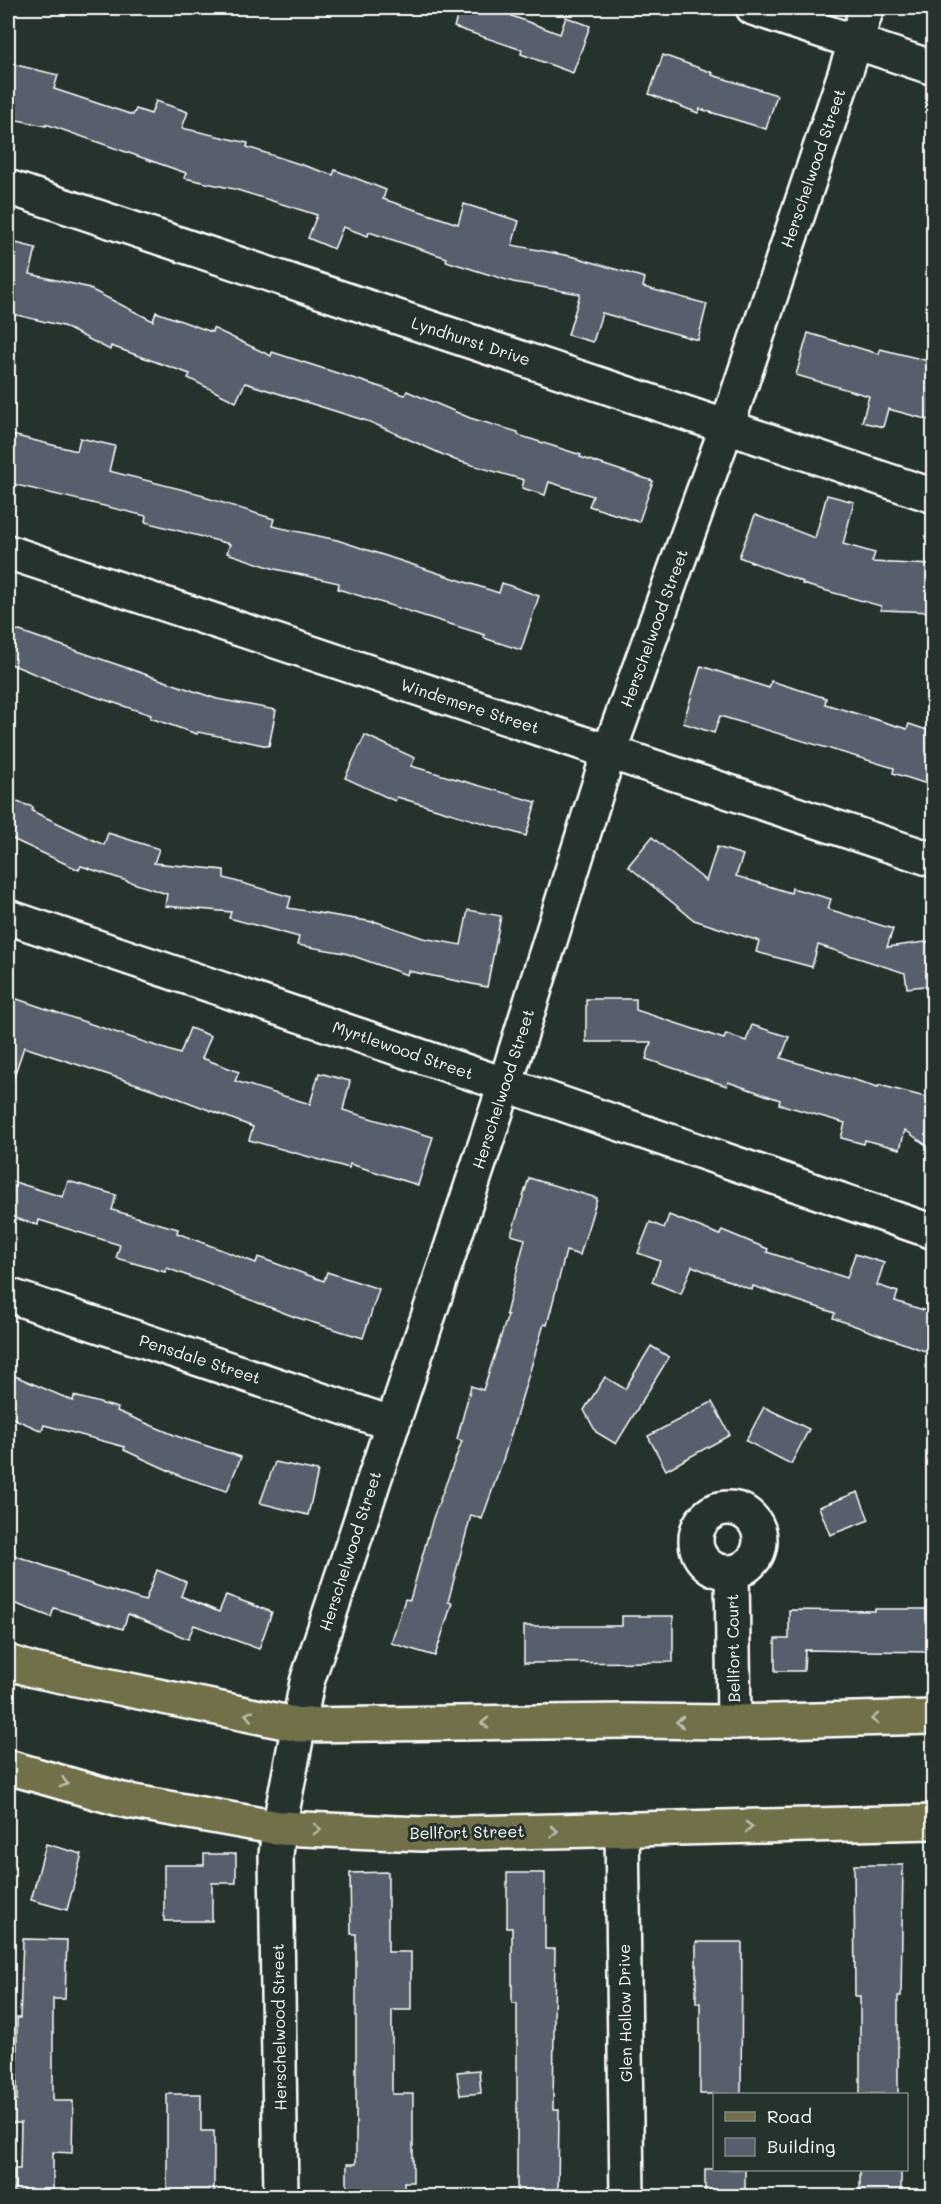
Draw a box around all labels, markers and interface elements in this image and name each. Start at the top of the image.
street label: Herschelwood Street [775,85,850,250]
street label: Lyndhurst Drive [409,311,533,370]
street label: Herschelwood Street [615,546,692,710]
street label: Windemere Street [398,673,542,738]
street label: Herschelwood Street [467,1006,538,1172]
street label: Myrtlewood Street [330,1016,476,1083]
street label: Pensdale Street [137,1329,264,1388]
street label: Herschelwood Street [314,1468,385,1634]
street label: Bellfort Court [721,1594,744,1702]
one-way arrow [244,1709,254,1722]
one-way arrow [871,1712,880,1725]
one-way arrow [676,1716,685,1728]
one-way arrow [481,1717,490,1729]
one-way arrow [58,1776,69,1788]
street label: Bellfort Street [409,1820,525,1843]
one-way arrow [744,1820,753,1833]
one-way arrow [312,1823,321,1836]
one-way arrow [549,1825,558,1837]
street label: Herschelwood Street [267,1943,290,2111]
street label: Glen Hollow Drive [613,1944,636,2082]
legend [713,2093,908,2171]
text: Road [767,2104,812,2128]
text: Building [767,2134,835,2158]

